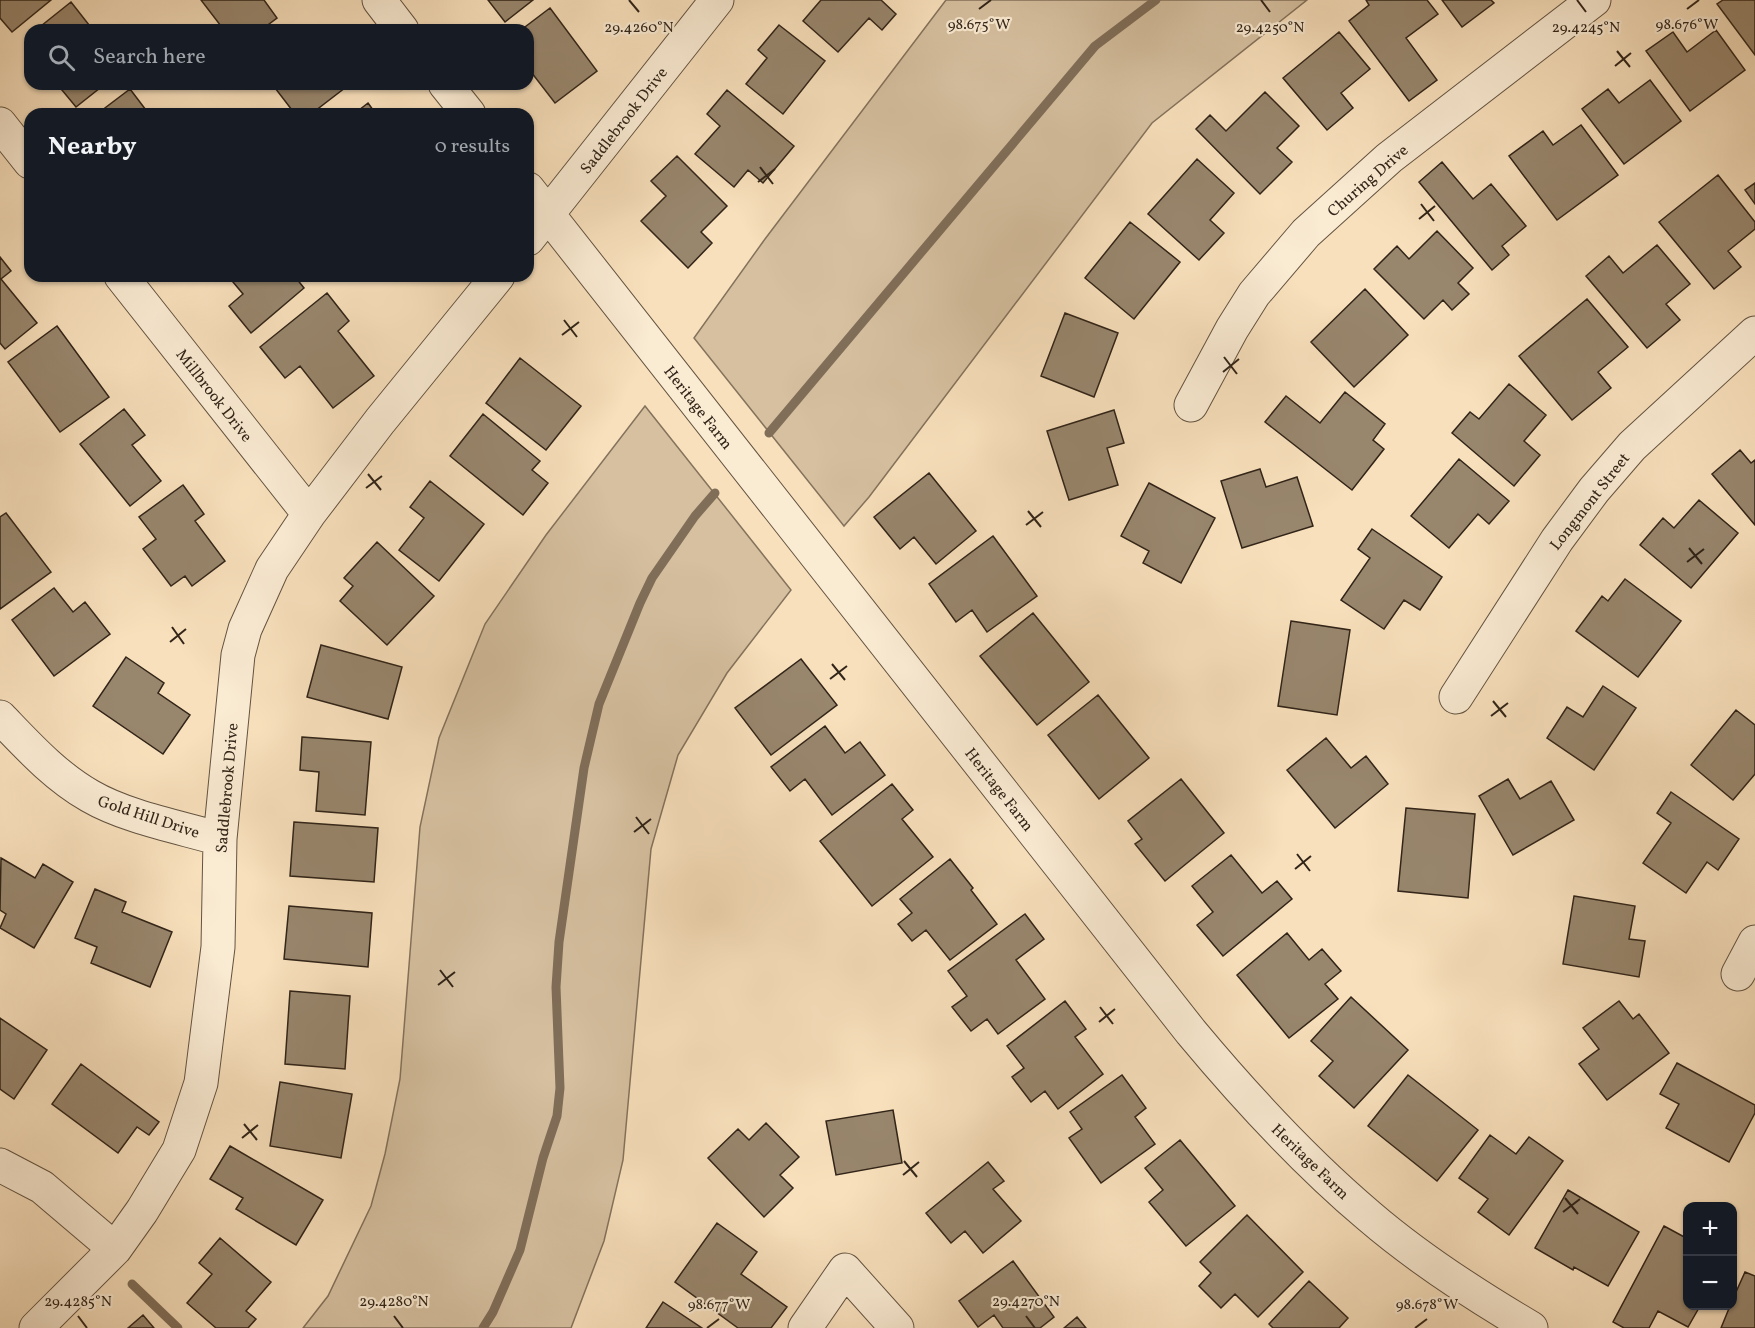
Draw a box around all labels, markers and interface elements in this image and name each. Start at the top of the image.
text: 98.675°W [948,15,1010,36]
text: 98.676°W [1656,15,1718,36]
text: 29.4260°N [604,18,674,39]
text: 29.4250°N [1236,18,1304,39]
text: 29.4245°N [1552,18,1620,39]
search box [24,24,534,90]
icon: search [45,41,78,74]
text: Search here [93,42,206,73]
street label: Saddlebrook Drive [576,63,673,179]
text: Nearby [48,129,137,165]
text: 0 results [435,133,510,161]
street label: Churing Drive [1323,140,1413,223]
street label: Millbrook Drive [170,345,257,447]
street label: Heritage Farm [658,362,737,455]
street label: Longmont Street [1546,449,1636,556]
street label: Saddlebrook Drive [211,722,245,854]
street label: Heritage Farm [959,744,1038,837]
street label: Gold Hill Drive [95,791,202,845]
street label: Heritage Farm [1266,1120,1353,1205]
map controls [1683,1202,1737,1310]
button: + [1683,1202,1737,1256]
button: − [1683,1256,1737,1310]
text: 29.4285°N [44,1292,112,1313]
text: 29.4280°N [359,1292,429,1313]
text: 29.4270°N [992,1292,1060,1313]
text: 98.677°W [688,1295,750,1316]
text: 98.678°W [1396,1295,1458,1316]

